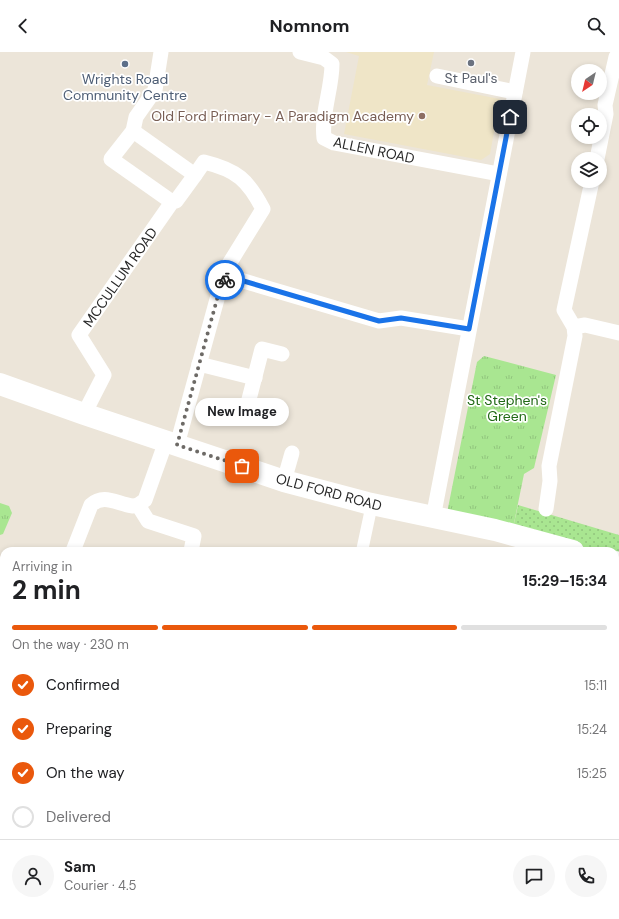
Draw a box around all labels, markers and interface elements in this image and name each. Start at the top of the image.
text: Nomnom [269,14,350,38]
icon: back [12,15,34,37]
icon: search [585,15,607,37]
marker: St Paul's [466,58,476,68]
marker: Wrights Road Community Centre [120,59,130,69]
north arrow [571,64,607,100]
map controls [571,64,607,188]
place label: St Paul's [444,69,498,87]
place label: Wrights Road Community Centre [63,70,187,104]
pin [493,100,527,134]
icon: home [499,106,521,128]
place label: Old Ford Primary - A Paradigm Academy [151,107,414,125]
button: locate [571,108,607,144]
marker: Old Ford Primary - A Paradigm Academy [417,111,427,121]
street label: ALLEN ROAD [332,133,416,167]
button: layers [571,152,607,188]
street label: MCCULLUM ROAD [79,224,161,330]
courier [205,260,245,300]
icon: bike [214,269,236,291]
park label: St Stephen's Green [467,391,547,425]
callout: New Image [195,398,289,426]
text: New Image [207,403,277,420]
pin [225,449,259,483]
icon: bag [231,455,253,477]
street label: OLD FORD ROAD [274,469,384,515]
text: Arriving in [12,558,72,575]
text: 15:29–15:34 [522,571,607,591]
text: 2 min [12,573,81,607]
text: On the way · 230 m [12,636,129,653]
icon: check [12,674,34,696]
text: Confirmed [46,675,120,695]
text: 15:11 [584,677,607,694]
icon: check [12,718,34,740]
text: Preparing [46,719,112,739]
text: 15:24 [577,721,607,738]
icon: check [12,762,34,784]
text: On the way [46,763,125,783]
text: 15:25 [577,765,607,782]
text: Delivered [46,807,111,827]
button: person [12,855,54,897]
button: chat [513,855,555,897]
button: phone [565,855,607,897]
text: Sam [64,857,96,877]
text: Courier · 4.5 [64,877,137,894]

